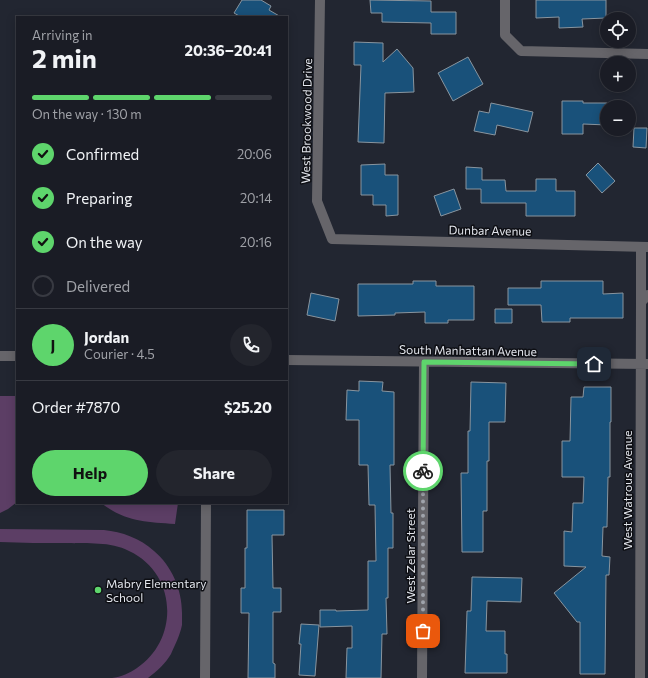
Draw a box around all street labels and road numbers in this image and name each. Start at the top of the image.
street label: West Brookwood Drive [298,58,314,184]
street label: Dunbar Avenue [448,222,532,238]
street label: South Manhattan Avenue [399,342,537,358]
street label: West Watrous Avenue [620,430,634,550]
street label: West Zelar Street [403,508,417,604]

